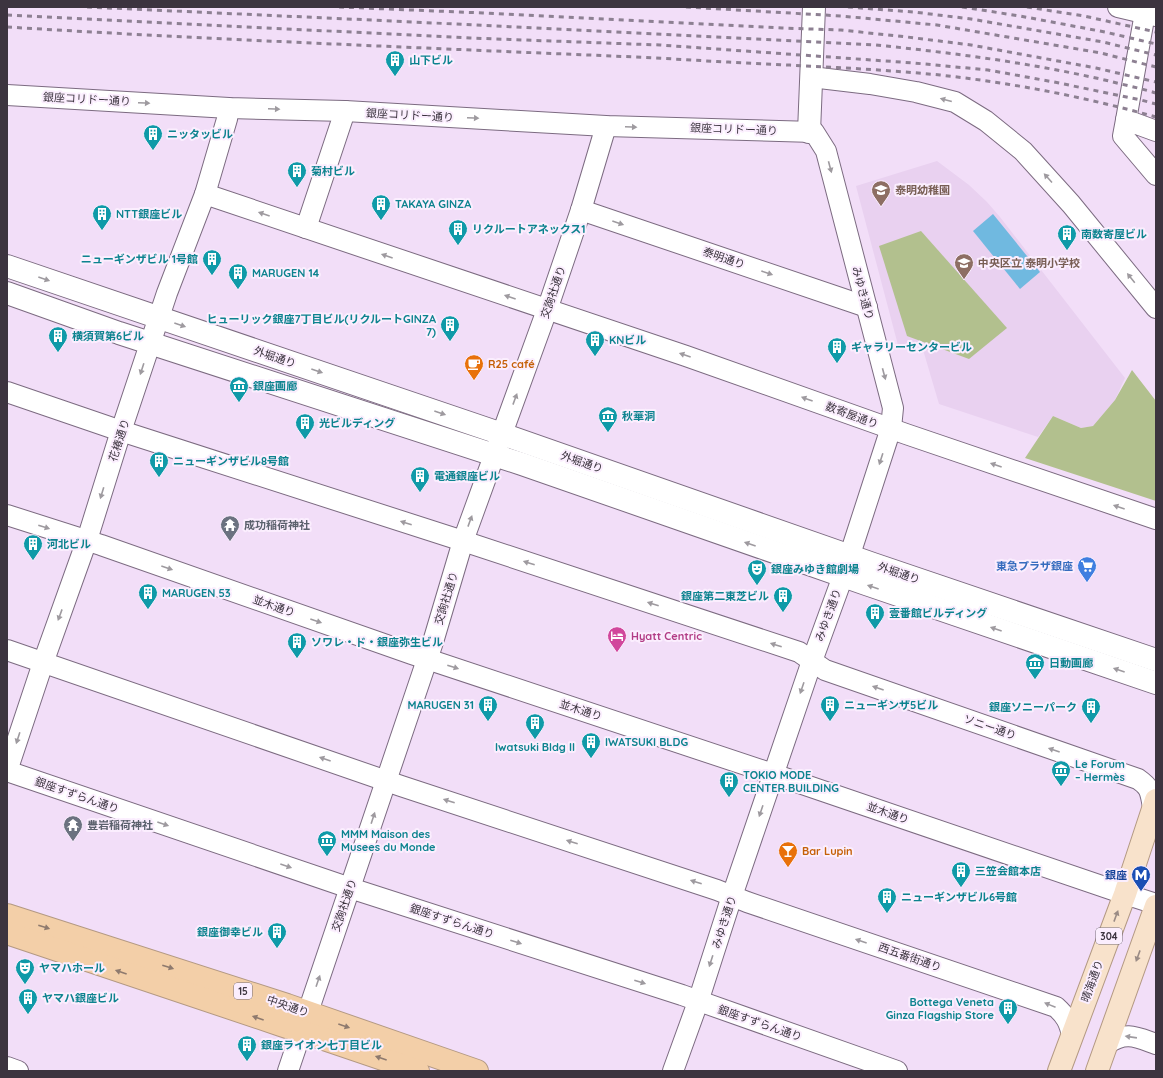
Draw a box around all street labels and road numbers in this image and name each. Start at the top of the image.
street label: 銀座コリドー通り [43,90,131,108]
street label: 銀座コリドー通り [366,106,454,124]
street label: 銀座コリドー通り [690,120,778,138]
street label: 泰明通り [701,244,747,272]
street label: 交詢社通り [537,264,569,320]
street label: みゆき通り [849,265,877,321]
street label: 外堀通り [252,343,298,371]
street label: 数寄屋通り [824,399,880,431]
street label: 花椿通り [106,417,132,463]
street label: 外堀通り [559,448,605,476]
street label: 外堀通り [876,559,922,587]
street label: 交詢社通り [431,570,461,626]
street label: みゆき通り [812,587,844,643]
street label: 並木通り [251,592,297,620]
street label: 並木通り [558,697,604,723]
street label: ソニー通り [962,711,1018,743]
street label: 銀座すずらん通り [33,774,121,816]
street label: 並木通り [865,799,911,827]
street label: 交詢社通り [328,877,360,933]
street label: みゆき通り [709,894,739,950]
street label: 銀座すずらん通り [408,901,496,941]
road number: 304 [1096,928,1122,944]
street label: 西五番街通り [877,940,943,974]
street label: 晴海通り [1078,958,1106,1004]
road number: 15 [234,983,252,999]
street label: 中央通り [265,992,311,1020]
street label: 銀座すずらん通り [716,1002,804,1044]

